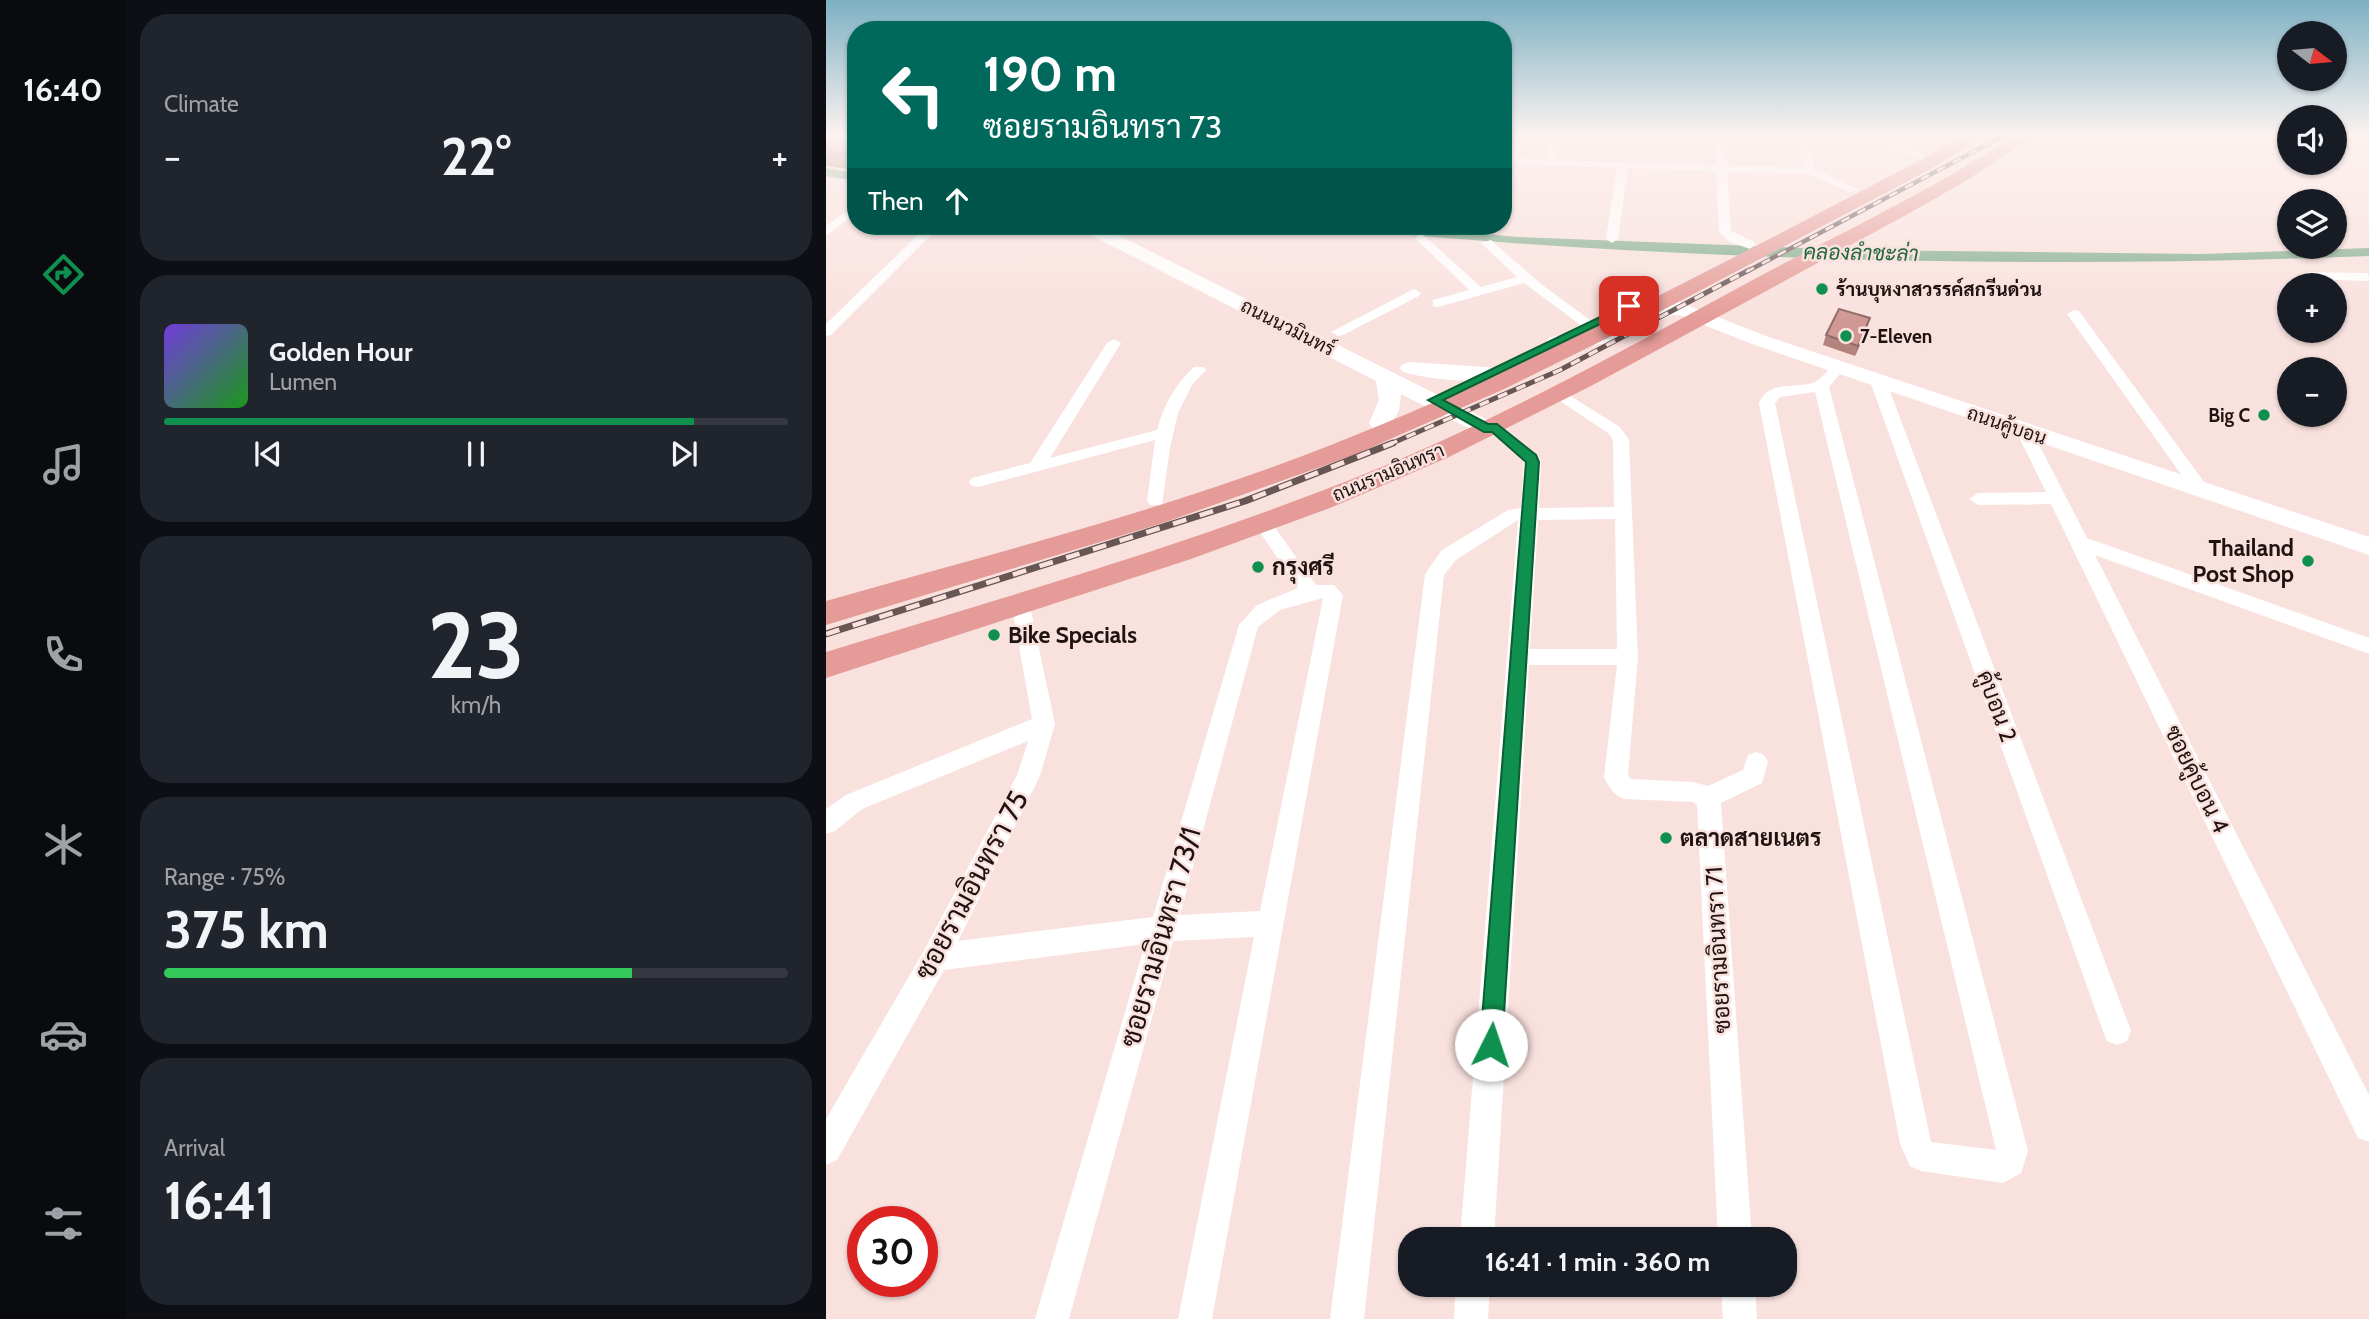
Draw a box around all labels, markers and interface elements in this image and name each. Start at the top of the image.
north arrow [2277,21,2347,91]
map controls [2277,21,2347,427]
text: 190 m [983,44,1117,103]
icon: left [868,49,959,140]
text: 16:40 [23,70,103,109]
text: Climate [164,90,239,118]
button: sound [2277,105,2347,175]
text: ซอยรามอินทรา 73 [983,107,1222,146]
text: 22° [441,125,511,188]
text: − [164,133,181,180]
text: + [771,133,788,180]
icon: ahead [938,182,976,220]
text: Then [868,185,924,217]
button: layers [2277,189,2347,259]
water label: คลองลำชะล่า [1803,239,1919,266]
icon: directions [39,250,88,299]
button: + [2277,273,2347,343]
pin [1599,276,1659,336]
place label: ร้านบุหงาสวรรค์สกรีนด่วน [1836,277,2042,304]
marker: ร้านบุหงาสวรรค์สกรีนด่วน [1814,281,1830,297]
icon: arrive [1610,287,1648,325]
street label: ถนนนวมินทร์ [1237,293,1339,361]
place label: 7-Eleven [1860,325,1932,348]
marker: 7-Eleven [1838,328,1854,344]
text: Golden Hour [269,336,412,368]
button: − [2277,357,2347,427]
text: Lumen [269,368,337,396]
street label: ถนนคู้บอน [1964,401,2049,452]
place label: Big C [2208,404,2250,427]
marker: Big C [2256,407,2272,423]
icon: previous [249,435,287,473]
icon: pause [457,435,495,473]
icon: next [665,435,703,473]
street label: ถนนรามอินทรา [1329,439,1448,506]
icon: music [39,440,88,489]
place label: Thailand Post Shop [2193,534,2294,588]
place label: กรุงศรี [1272,552,1334,584]
marker: Thailand Post Shop [2300,553,2316,569]
marker: กรุงศรี [1250,559,1266,575]
text: 23 [427,590,525,701]
place label: Bike Specials [1008,621,1137,649]
marker: Bike Specials [986,627,1002,643]
icon: phone [39,630,88,679]
street label: คู้บอน 2 [1968,666,2024,747]
text: km/h [451,691,501,719]
street label: ซอยคู้บอน 4 [2156,720,2236,839]
street label: ซอยรามอินทรา 75 [907,785,1035,985]
icon: climate [39,820,88,869]
street label: ซอยรามอินทรา 73/1 [1112,823,1208,1051]
place label: ตลาดสายเนตร [1680,824,1821,852]
marker: ตลาดสายเนตร [1658,830,1674,846]
text: Range · 75% [164,863,285,891]
street label: ซอยรามอินทรา 71 [1700,866,1736,1034]
text: 375 km [164,898,329,961]
position arrow [1454,1008,1528,1082]
icon: car [39,1010,88,1059]
text: Arrival [164,1134,225,1162]
text: 16:41 [164,1169,275,1232]
icon: filters [39,1199,88,1248]
speed limit sign: 30 [847,1206,938,1297]
text: 16:41 · 1 min · 360 m [1485,1246,1710,1278]

